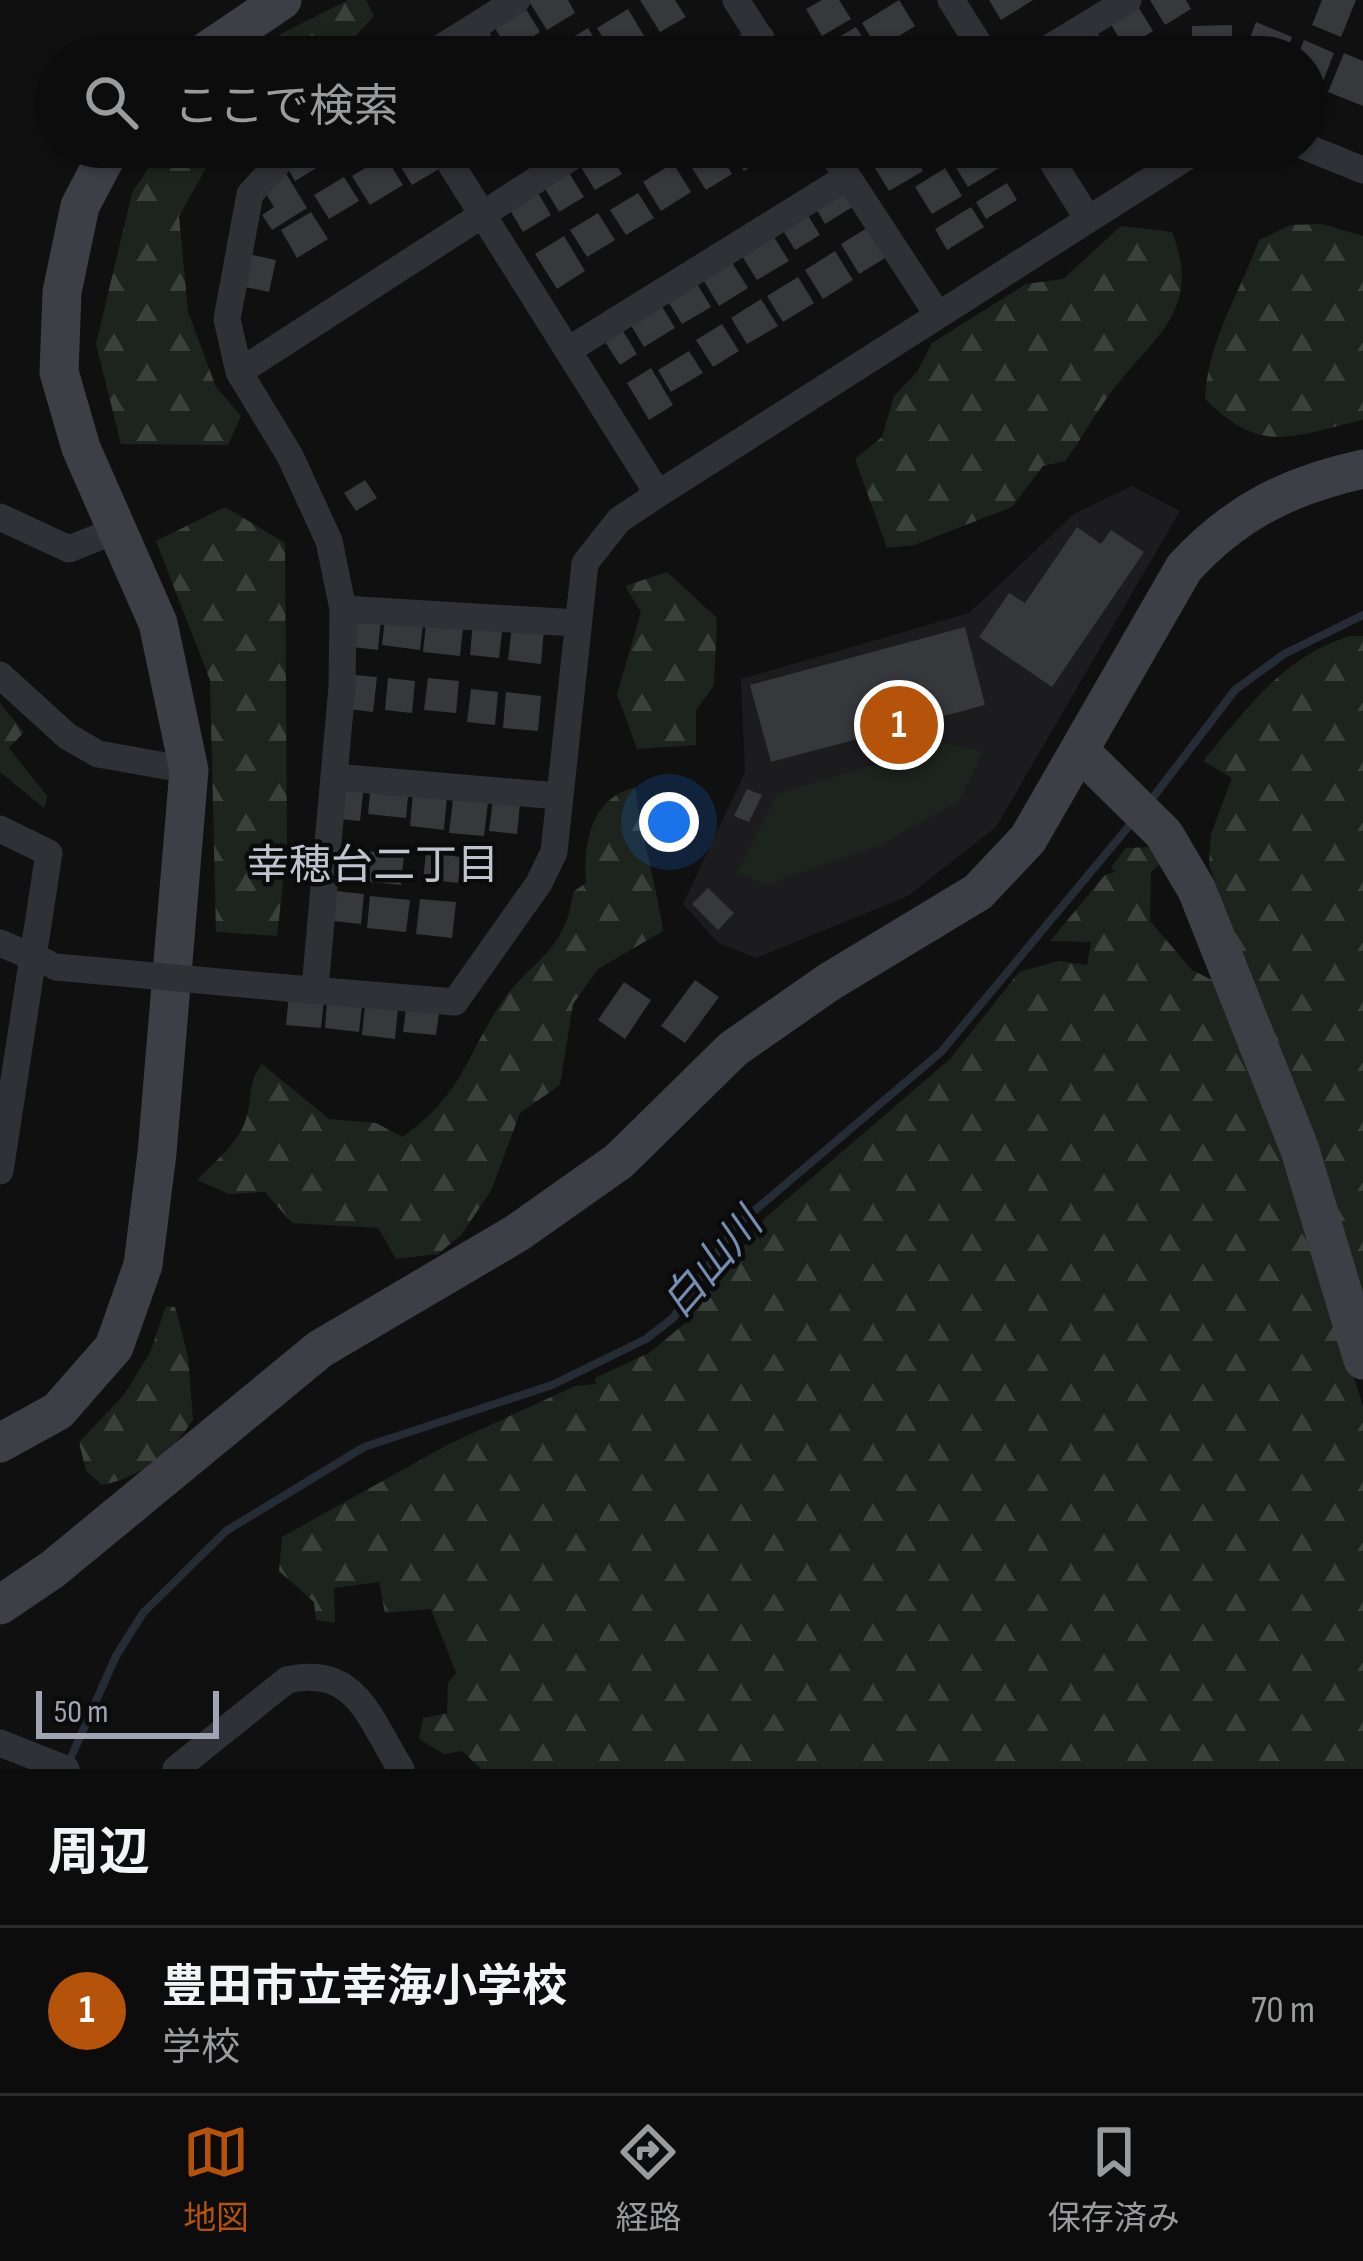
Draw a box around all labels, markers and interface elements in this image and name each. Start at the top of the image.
search box [36,36,1327,168]
icon: search [78,69,144,135]
text: ここで検索 [174,80,399,135]
pin: 1 [860,680,938,770]
your location [639,792,699,852]
district label: 幸穂台二丁目 [247,841,499,892]
water label: 白山川 [652,1197,776,1328]
scale bar [36,1685,219,1738]
text: 50 m [54,1692,108,1732]
text: 周辺 [48,1823,150,1884]
text: 豊田市立幸海小学校 [162,1960,567,2015]
text: 1 [79,1987,95,2034]
text: 70 m [1251,1987,1315,2034]
text: 学校 [162,2025,240,2072]
tab: 地図 [183,2119,249,2239]
tab: 経路 [615,2119,681,2239]
tab: 保存済み [1048,2119,1180,2239]

